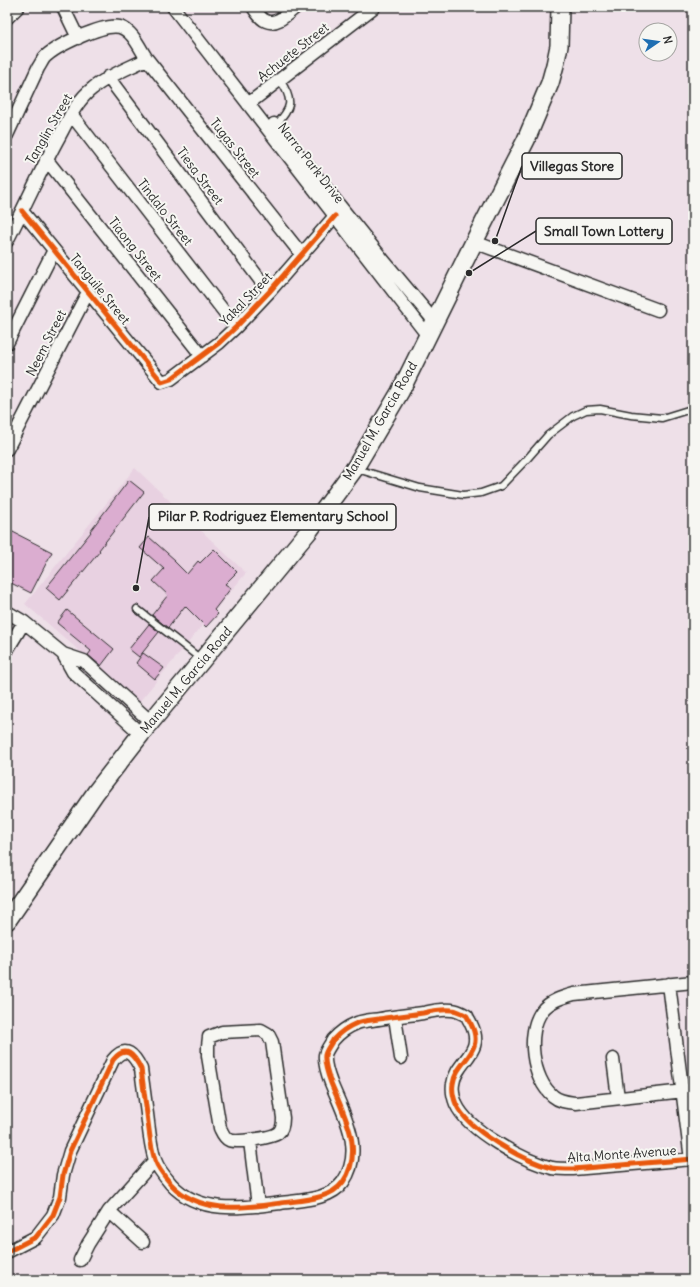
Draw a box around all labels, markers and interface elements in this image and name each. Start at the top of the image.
street label: Achuete Street [254,18,333,85]
north arrow [638,22,678,62]
text: N [660,34,675,45]
street label: Tanglin Street [22,90,76,168]
street label: Tugas Street [206,114,264,182]
street label: Narra Park Drive [274,119,348,207]
street label: Tiesa Street [173,144,228,209]
callout: Villegas Store [522,153,622,179]
text: Villegas Store [530,157,615,175]
street label: Tindalo Street [134,175,197,249]
street label: Tiaong Street [105,213,166,285]
callout: Small Town Lottery [536,218,672,244]
text: Small Town Lottery [544,222,664,240]
street label: Tanguile Street [66,250,134,328]
street label: Yakal Street [216,268,276,330]
street label: Neem Street [22,306,70,379]
street label: Manuel M. Garcia Road [339,358,421,484]
callout: Pilar P. Rodriguez Elementary School [149,504,396,530]
text: Pilar P. Rodriguez Elementary School [158,507,388,525]
street label: Manuel M. Garcia Road [136,623,236,737]
street label: Alta Monte Avenue [567,1142,677,1166]

